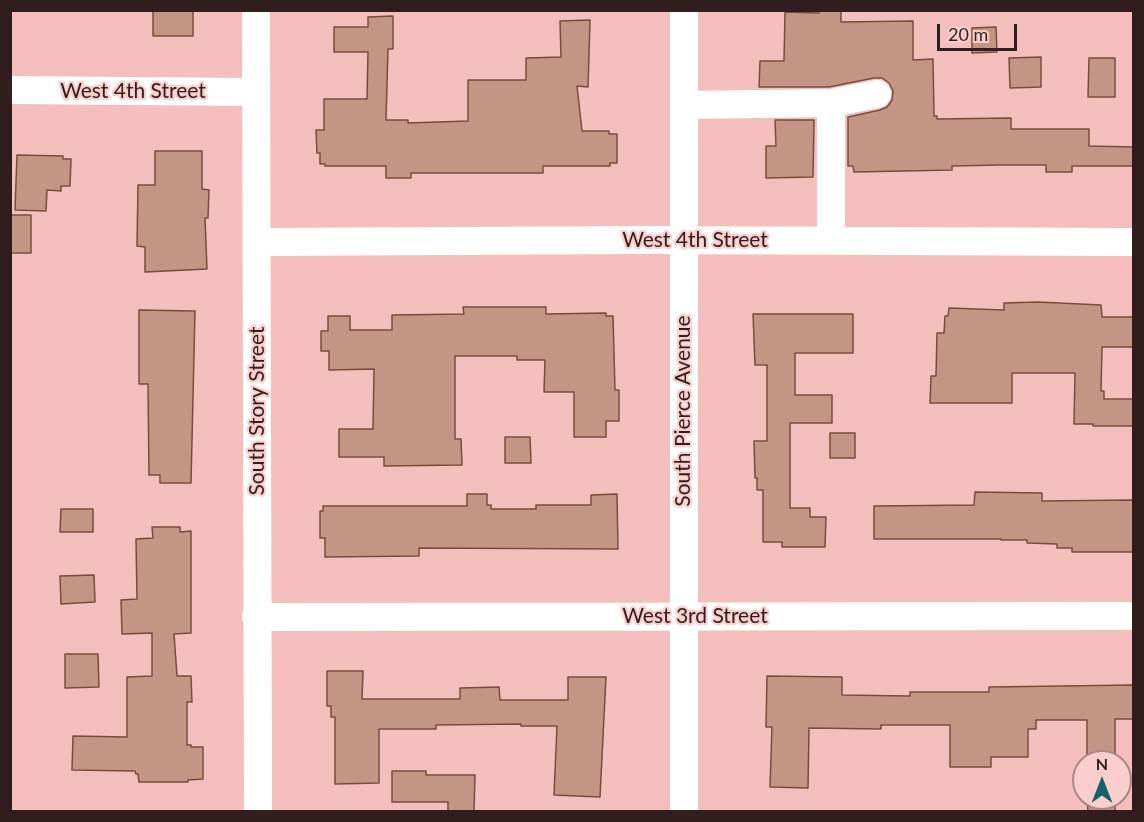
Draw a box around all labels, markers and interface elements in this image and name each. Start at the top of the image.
scale bar [940,12,1020,50]
text: 20 m [948,23,988,45]
street label: West 4th Street [60,78,206,104]
street label: West 4th Street [622,227,768,253]
street label: South Pierce Avenue [670,315,696,507]
street label: South Story Street [244,326,270,496]
street label: West 3rd Street [622,603,768,629]
north arrow [1072,750,1132,810]
text: N [1096,754,1108,773]

